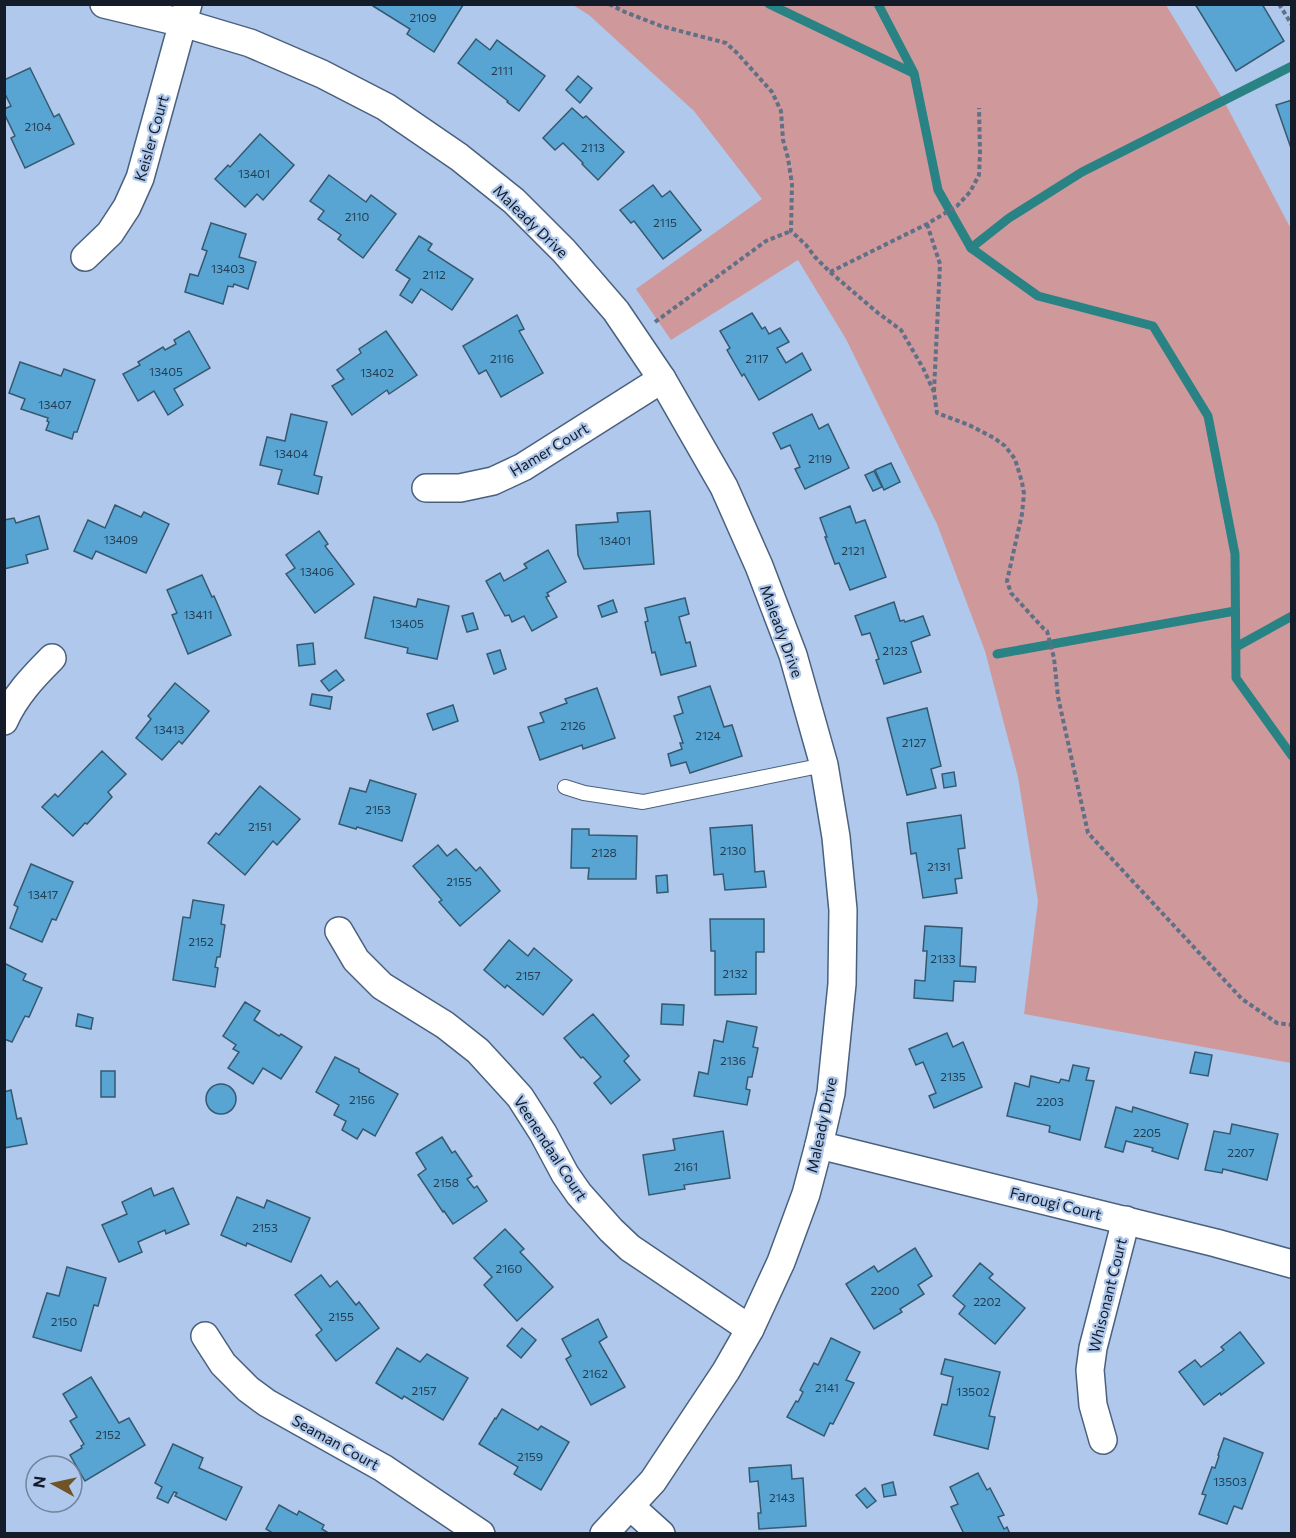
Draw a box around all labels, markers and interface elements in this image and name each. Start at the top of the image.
house number: 2109 [410,10,436,24]
house number: 2111 [491,63,513,77]
street label: Keisler Court [130,93,172,183]
house number: 2104 [25,119,51,133]
house number: 2113 [581,140,605,154]
house number: 13401 [238,166,270,180]
street label: Maleady Drive [490,181,572,261]
house number: 2110 [345,209,370,223]
house number: 2115 [653,215,677,229]
house number: 13403 [211,261,245,275]
house number: 2112 [422,267,446,281]
house number: 2116 [490,351,514,365]
house number: 2117 [745,351,769,365]
house number: 13405 [149,364,183,378]
house number: 13402 [360,365,394,379]
house number: 13407 [38,397,72,411]
street label: Hamer Court [506,418,592,480]
house number: 13404 [274,446,308,460]
house number: 2119 [808,451,832,465]
house number: 13409 [104,532,138,546]
house number: 13401 [599,533,631,547]
house number: 2121 [841,543,865,557]
house number: 13406 [300,564,334,578]
street label: Maleady Drive [757,582,807,680]
house number: 13411 [183,607,213,621]
house number: 13405 [390,616,424,630]
house number: 2123 [882,643,908,657]
house number: 2126 [560,718,586,732]
house number: 13413 [154,722,185,736]
house number: 2124 [695,728,721,742]
house number: 2127 [902,735,926,749]
house number: 2153 [365,802,391,816]
house number: 2151 [248,819,272,833]
house number: 2130 [720,843,746,857]
house number: 2128 [591,845,617,859]
house number: 2131 [927,859,951,873]
house number: 2155 [446,874,472,888]
house number: 13417 [28,887,58,901]
house number: 2152 [188,934,214,948]
house number: 2133 [930,951,956,965]
house number: 2132 [722,966,748,980]
house number: 2157 [515,968,541,982]
house number: 2136 [720,1053,746,1067]
house number: 2135 [940,1069,966,1083]
street label: Maleady Drive [802,1076,840,1174]
house number: 2156 [349,1092,375,1106]
street label: Veenendaal Court [511,1092,591,1204]
house number: 2203 [1036,1094,1064,1108]
house number: 2205 [1133,1125,1161,1139]
house number: 2207 [1227,1145,1255,1159]
house number: 2161 [674,1159,698,1173]
house number: 2158 [433,1175,459,1189]
street label: Farougi Court [1008,1183,1104,1223]
house number: 2153 [252,1220,278,1234]
street label: Whisonant Court [1084,1236,1130,1354]
house number: 2160 [496,1261,523,1275]
house number: 2200 [871,1283,900,1297]
house number: 2202 [973,1294,1001,1308]
house number: 2155 [328,1309,354,1323]
house number: 2150 [51,1314,77,1328]
house number: 2162 [582,1366,608,1380]
house number: 2141 [815,1380,839,1394]
house number: 2157 [411,1383,437,1397]
house number: 13502 [956,1384,990,1398]
street label: Seaman Court [289,1411,383,1473]
house number: 2152 [95,1427,121,1441]
house number: 2159 [517,1449,543,1463]
north arrow [24,1454,84,1514]
house number: 13503 [1213,1474,1247,1488]
text: N [28,1475,49,1489]
house number: 2143 [769,1490,795,1504]

